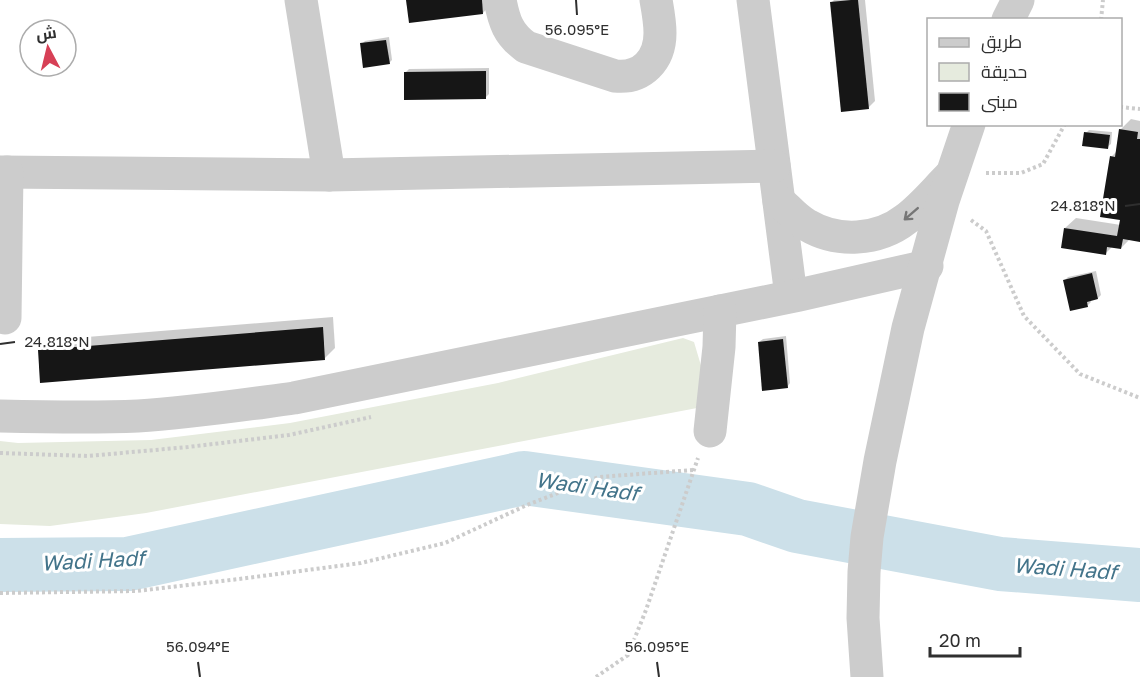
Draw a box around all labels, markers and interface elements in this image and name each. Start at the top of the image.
north arrow [18,18,78,78]
legend [927,18,1122,126]
text: 56.095°E [545,20,609,38]
text: ش [35,22,58,44]
text: طريق [981,30,1022,54]
text: حديقة [981,60,1027,82]
text: مبنى [981,90,1018,113]
text: 24.818°N [1050,196,1116,214]
one-way arrow [903,208,919,221]
text: 24.818°N [24,332,90,350]
water label: Wadi Hadf [534,466,643,507]
water label: Wadi Hadf [41,544,149,576]
water label: Wadi Hadf [1013,551,1121,585]
scale bar [930,620,1020,658]
text: 20 m [939,629,981,651]
text: 56.094°E [166,637,230,655]
text: 56.095°E [625,637,689,655]

